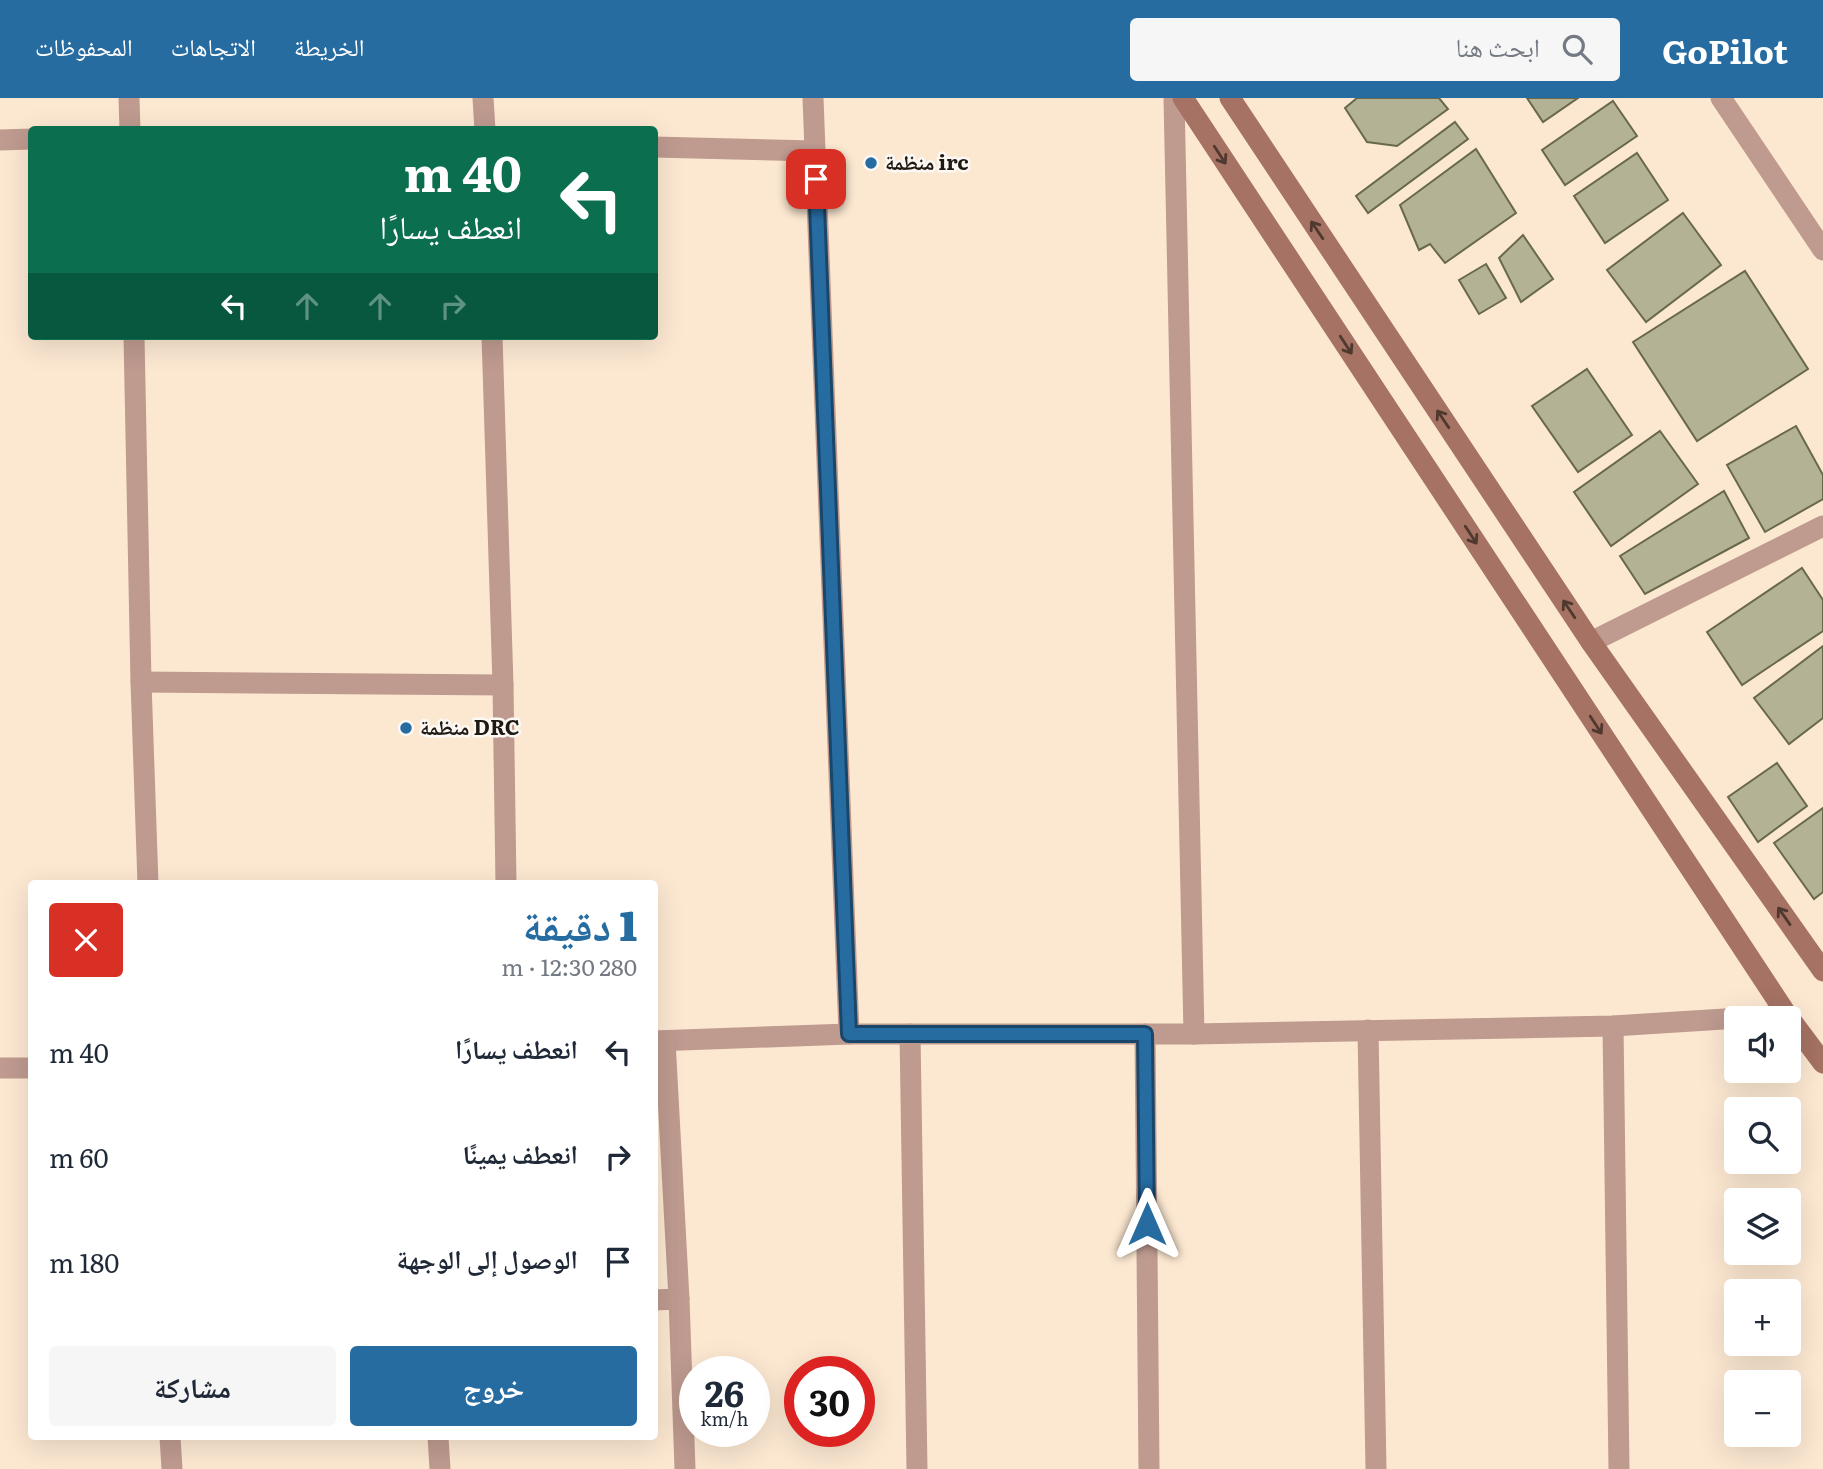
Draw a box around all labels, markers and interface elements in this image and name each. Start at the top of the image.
search box [1130,18,1620,81]
text: GoPilot [1662,25,1788,74]
text: ابحث هنا [1456,26,1540,65]
text: المحفوظات [35,28,133,63]
text: الاتجاهات [171,28,256,63]
text: الخريطة [294,28,365,63]
icon: search [1558,30,1596,68]
text: 40 m [404,134,522,207]
place label: منظمة irc [885,145,969,176]
one-way arrow [1213,145,1228,164]
pin [786,149,846,209]
icon: left [546,154,637,245]
marker: منظمة irc [863,155,879,171]
icon: arrive [797,160,835,198]
text: انعطف يسارًا [379,201,522,249]
one-way arrow [1310,220,1324,240]
icon: left [215,287,253,325]
icon: ahead [288,287,326,325]
icon: ahead [361,287,399,325]
icon: right [434,287,472,325]
one-way arrow [1338,335,1353,354]
one-way arrow [1436,410,1450,429]
one-way arrow [1463,525,1478,544]
one-way arrow [1562,600,1576,619]
place label: منظمة DRC [420,710,520,741]
one-way arrow [1589,715,1603,734]
marker: منظمة DRC [398,720,414,736]
text: 1 دقيقة [523,892,637,954]
button: close [49,903,123,977]
one-way arrow [1777,907,1791,926]
text: 280 m · 12:30 [501,949,637,983]
map controls [1724,1006,1801,1447]
button: sound [1724,1006,1801,1083]
text: انعطف يسارًا [455,1028,578,1067]
text: 40 m [49,1032,109,1071]
icon: left [599,1033,637,1071]
button: search [1724,1097,1801,1174]
text: انعطف يمينًا [463,1133,578,1172]
text: 60 m [49,1137,108,1176]
icon: right [599,1138,637,1176]
position arrow [1110,1187,1184,1261]
button: layers [1724,1188,1801,1265]
text: الوصول إلى الوجهة [397,1238,578,1277]
text: 180 m [49,1242,119,1281]
icon: arrive [599,1243,637,1281]
button: + [1724,1279,1801,1356]
button: مشاركة [49,1346,336,1426]
button: خروج [350,1346,637,1426]
speed limit sign: 30 [784,1356,875,1447]
text: 26 [705,1366,744,1418]
button: − [1724,1370,1801,1447]
text: km/h [701,1405,748,1432]

